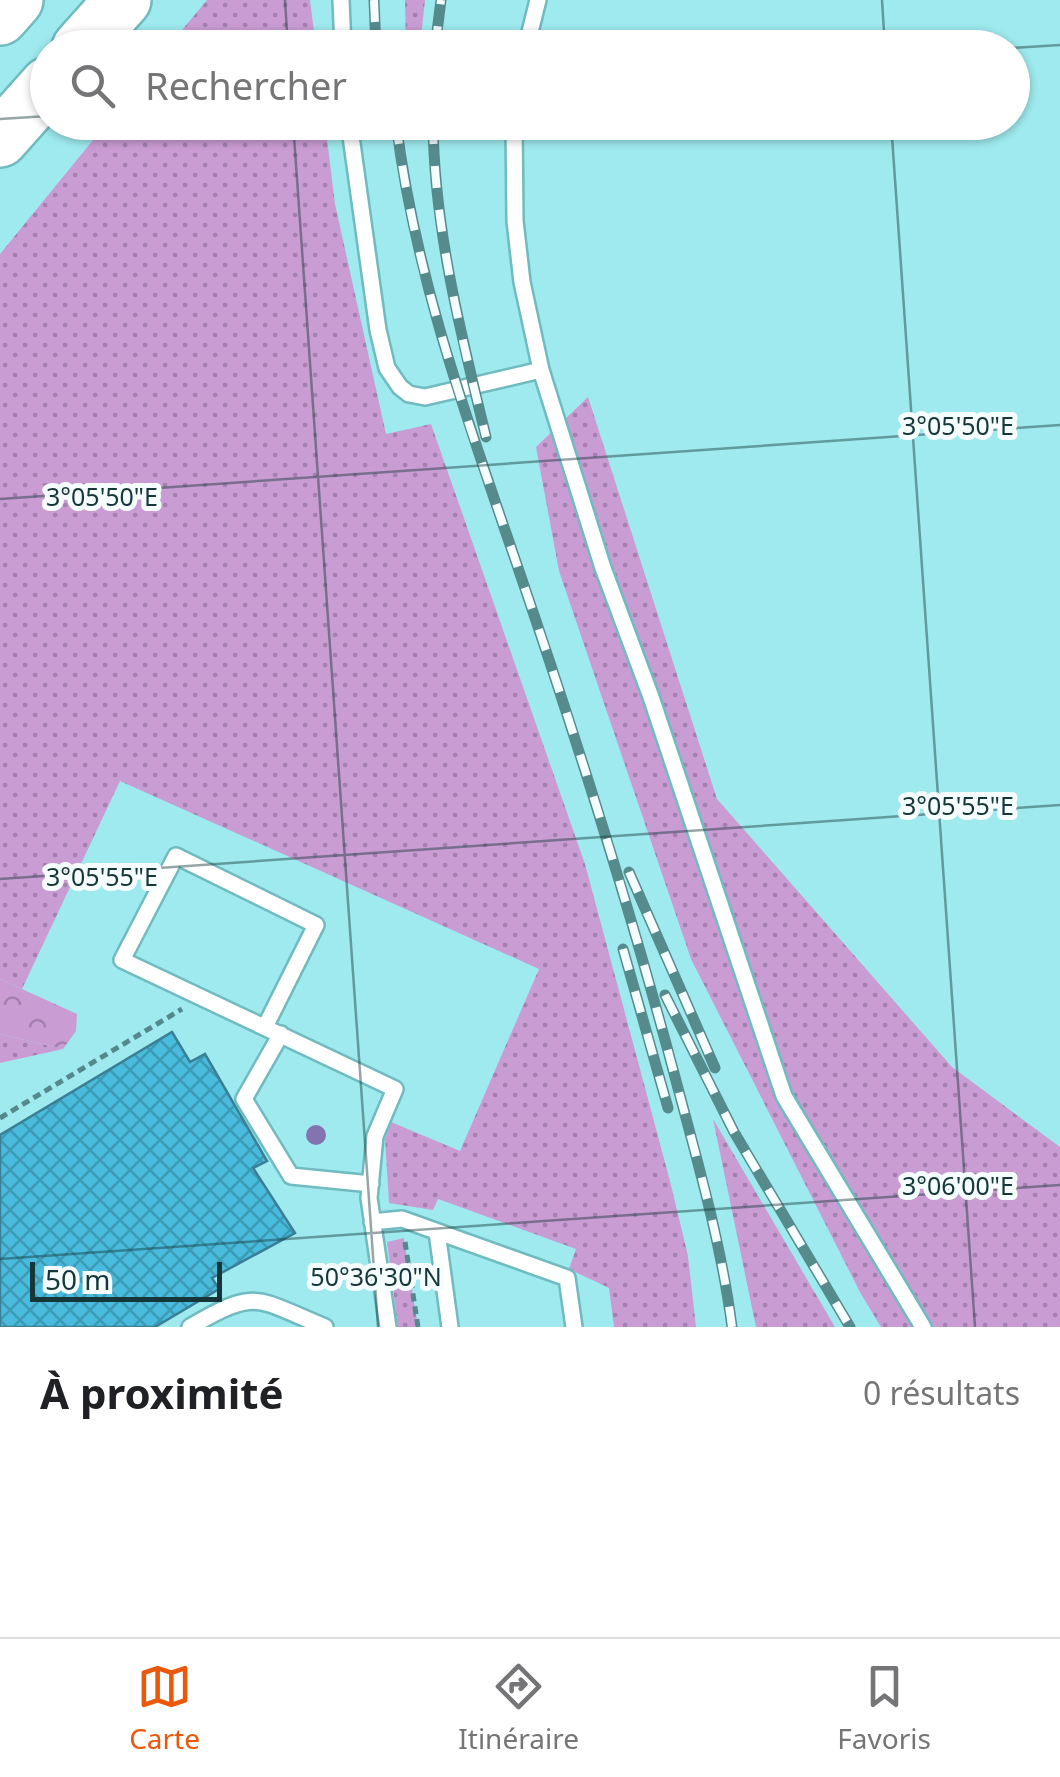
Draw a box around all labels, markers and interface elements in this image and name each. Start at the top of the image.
search box [30,30,1030,140]
icon: search [65,58,120,113]
text: Rechercher [145,59,347,111]
text: 3°05'50"E [902,408,1014,442]
text: 3°05'50"E [46,479,158,513]
text: 3°05'55"E [902,788,1014,822]
text: 3°05'55"E [46,859,158,893]
text: 3°06'00"E [902,1168,1014,1202]
scale bar [30,1257,222,1302]
text: 50°36'30"N [310,1259,442,1293]
text: 50 m [45,1260,111,1298]
text: À proximité [40,1364,284,1421]
text: 0 résultats [863,1371,1020,1414]
tab: Carte [129,1659,200,1757]
tab: Itinéraire [458,1659,579,1757]
tab: Favoris [837,1659,931,1757]

